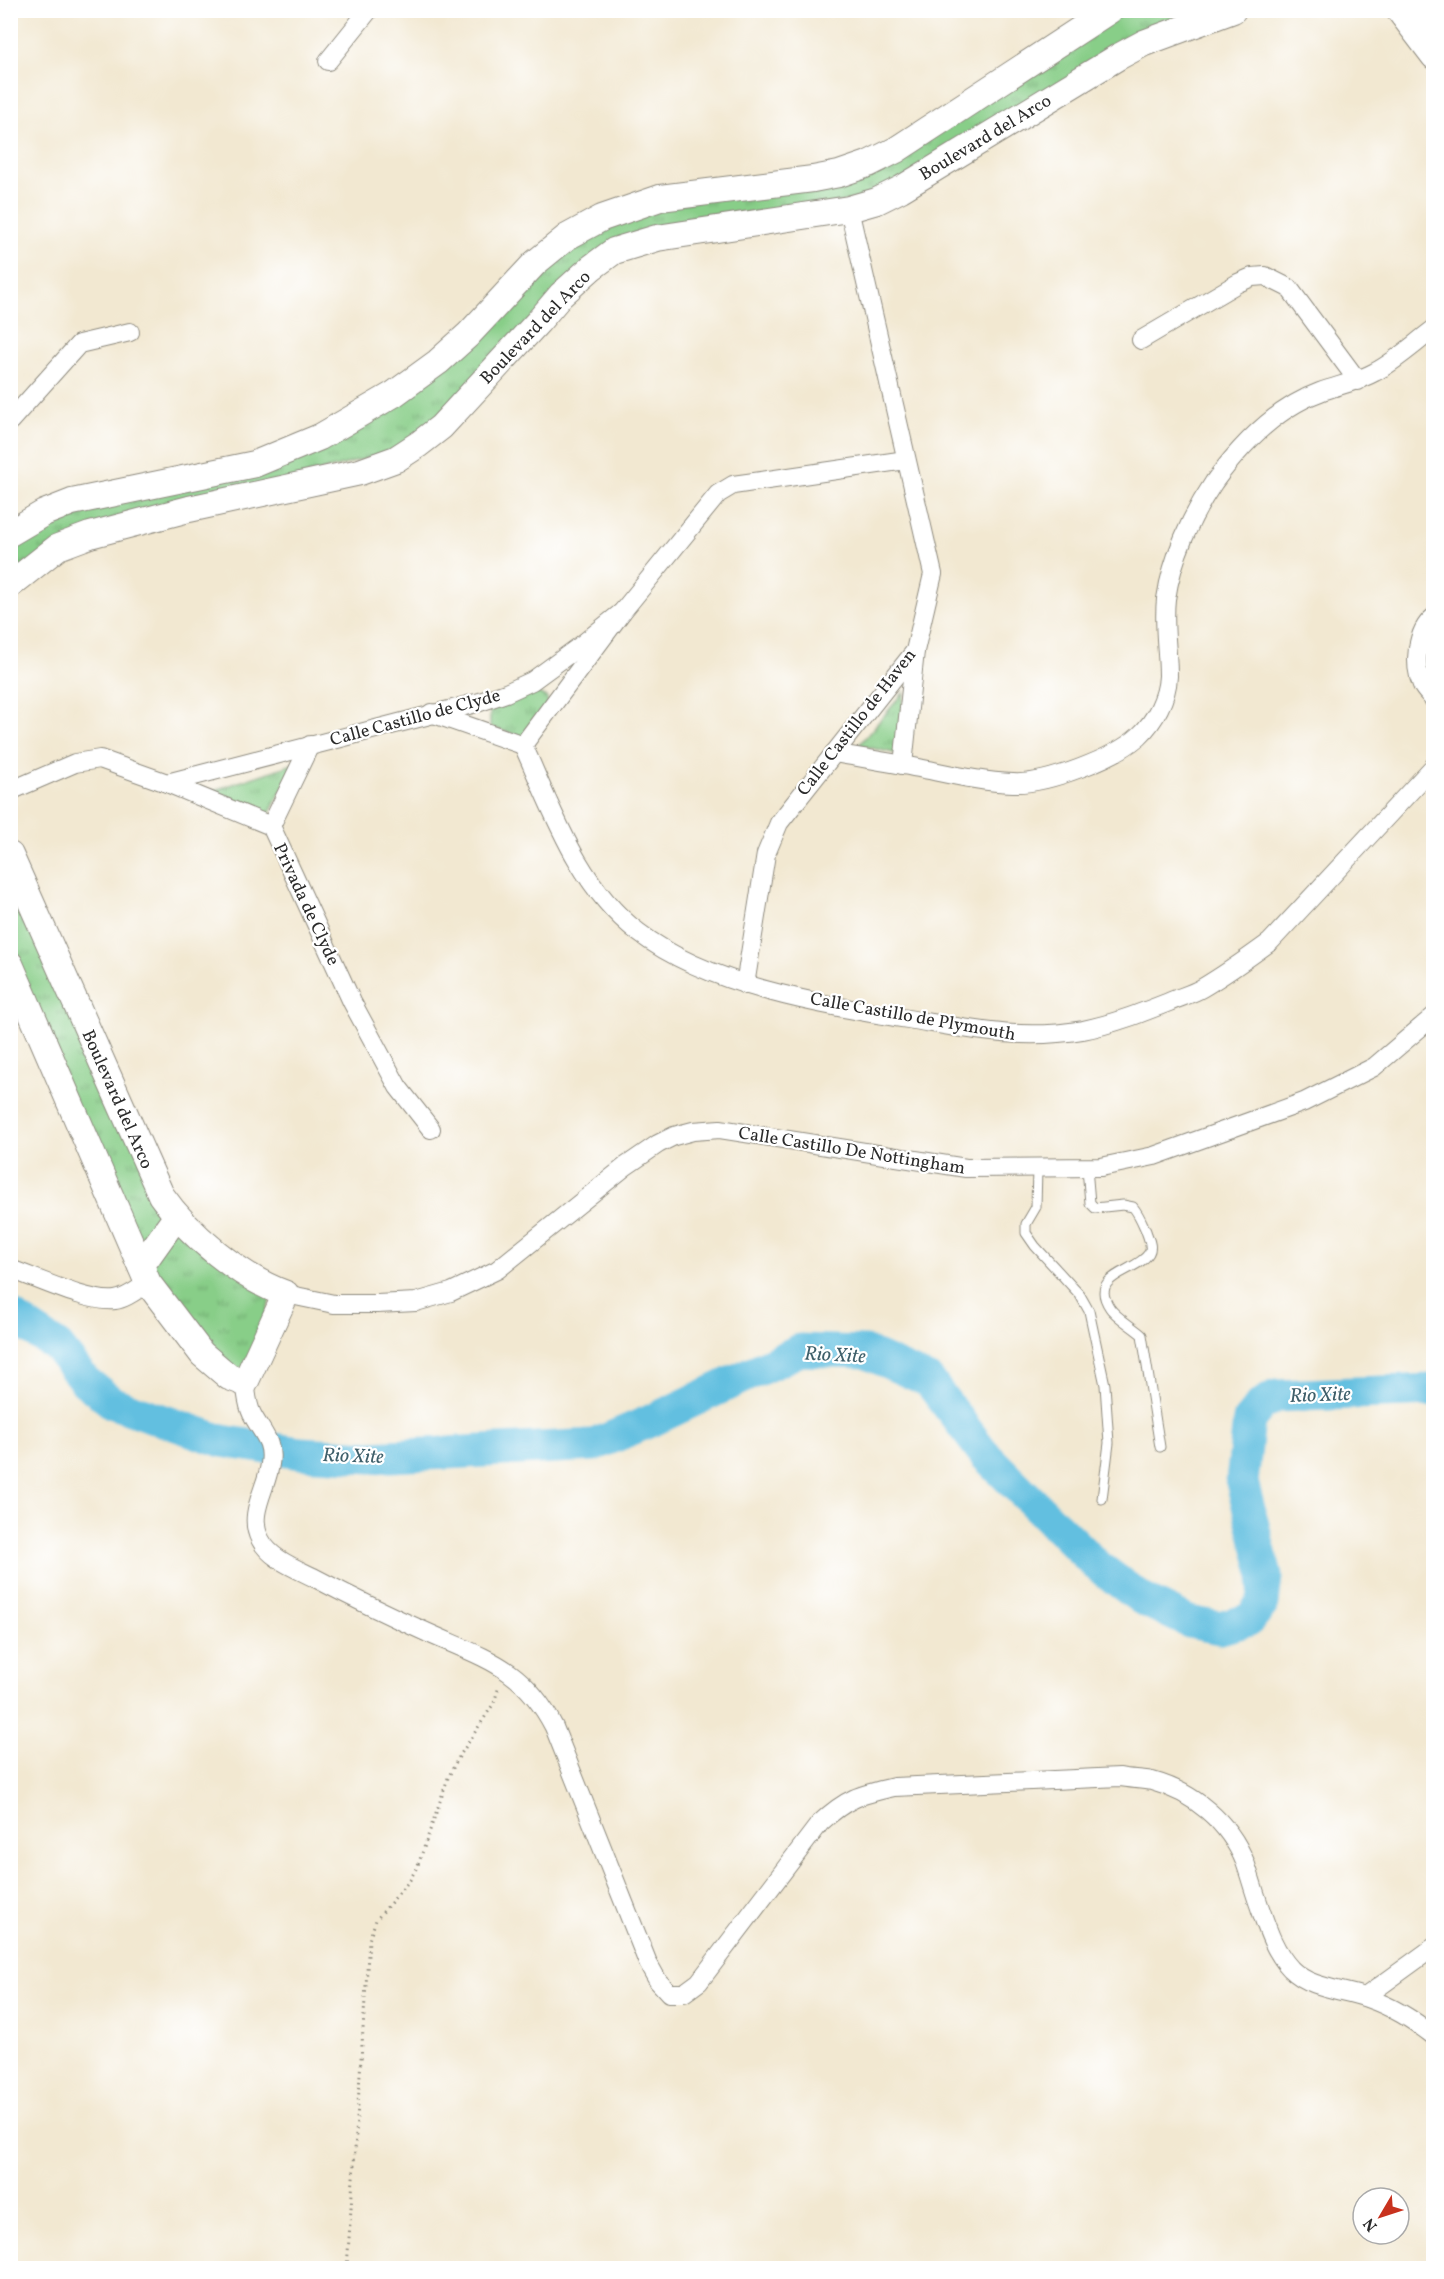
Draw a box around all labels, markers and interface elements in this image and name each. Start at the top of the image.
street label: Boulevard del Arco [915,89,1056,188]
street label: Boulevard del Arco [475,265,597,391]
street label: Calle Castillo de Haven [792,644,923,802]
street label: Calle Castillo de Clyde [327,684,503,753]
street label: Privada de Clyde [266,839,345,970]
street label: Calle Castillo de Plymouth [808,987,1018,1048]
street label: Boulevard del Arco [75,1026,159,1173]
street label: Calle Castillo De Nottingham [737,1121,967,1182]
water label: Rio Xite [804,1340,867,1372]
water label: Rio Xite [1289,1381,1352,1411]
water label: Rio Xite [322,1442,385,1472]
north arrow [1351,2186,1411,2246]
text: N [1358,2212,1383,2236]

